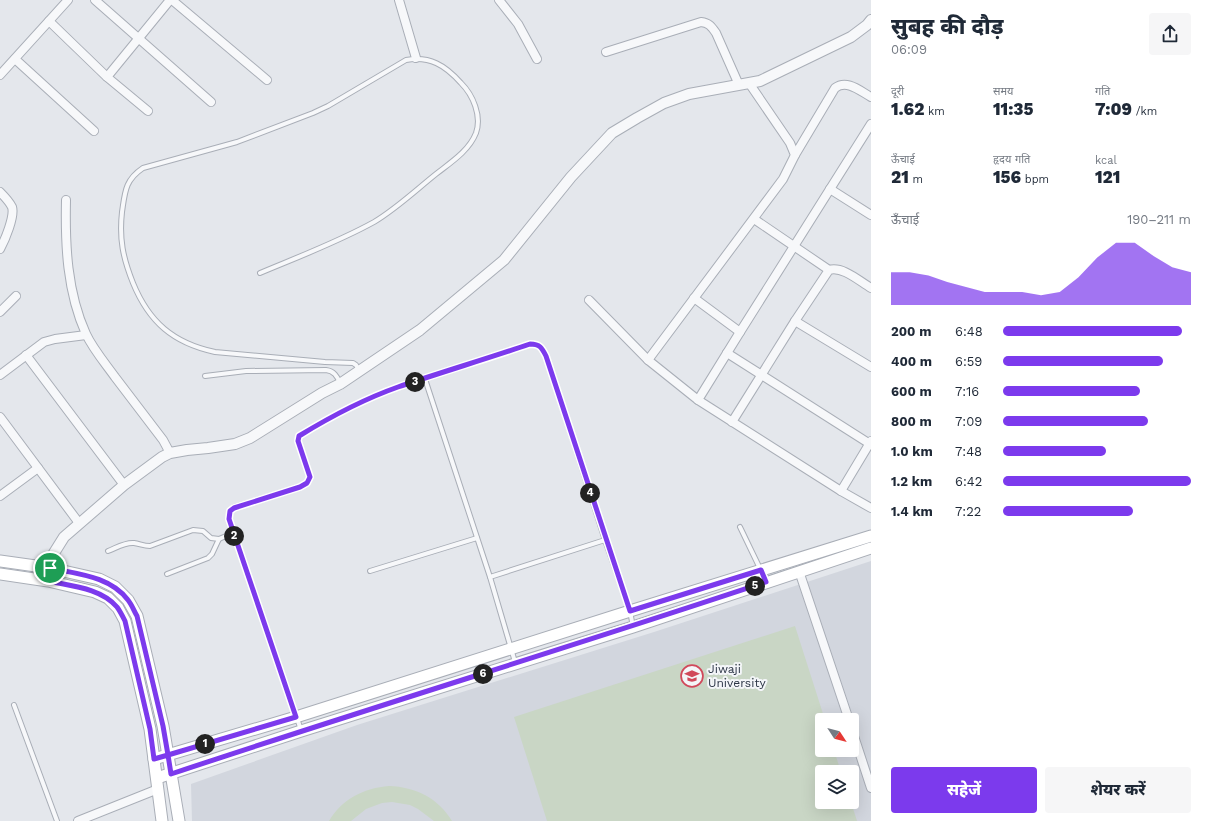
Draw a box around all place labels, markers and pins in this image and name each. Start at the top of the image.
pin: 3 [405,372,425,392]
pin: 4 [580,483,600,503]
pin: 2 [224,526,244,546]
pin [33,551,67,585]
pin: 5 [745,576,765,596]
place label: Jiwaji University [708,662,766,690]
school or university icon: Jiwaji University [679,663,705,689]
pin: 6 [473,664,493,684]
pin: 1 [195,734,215,754]

